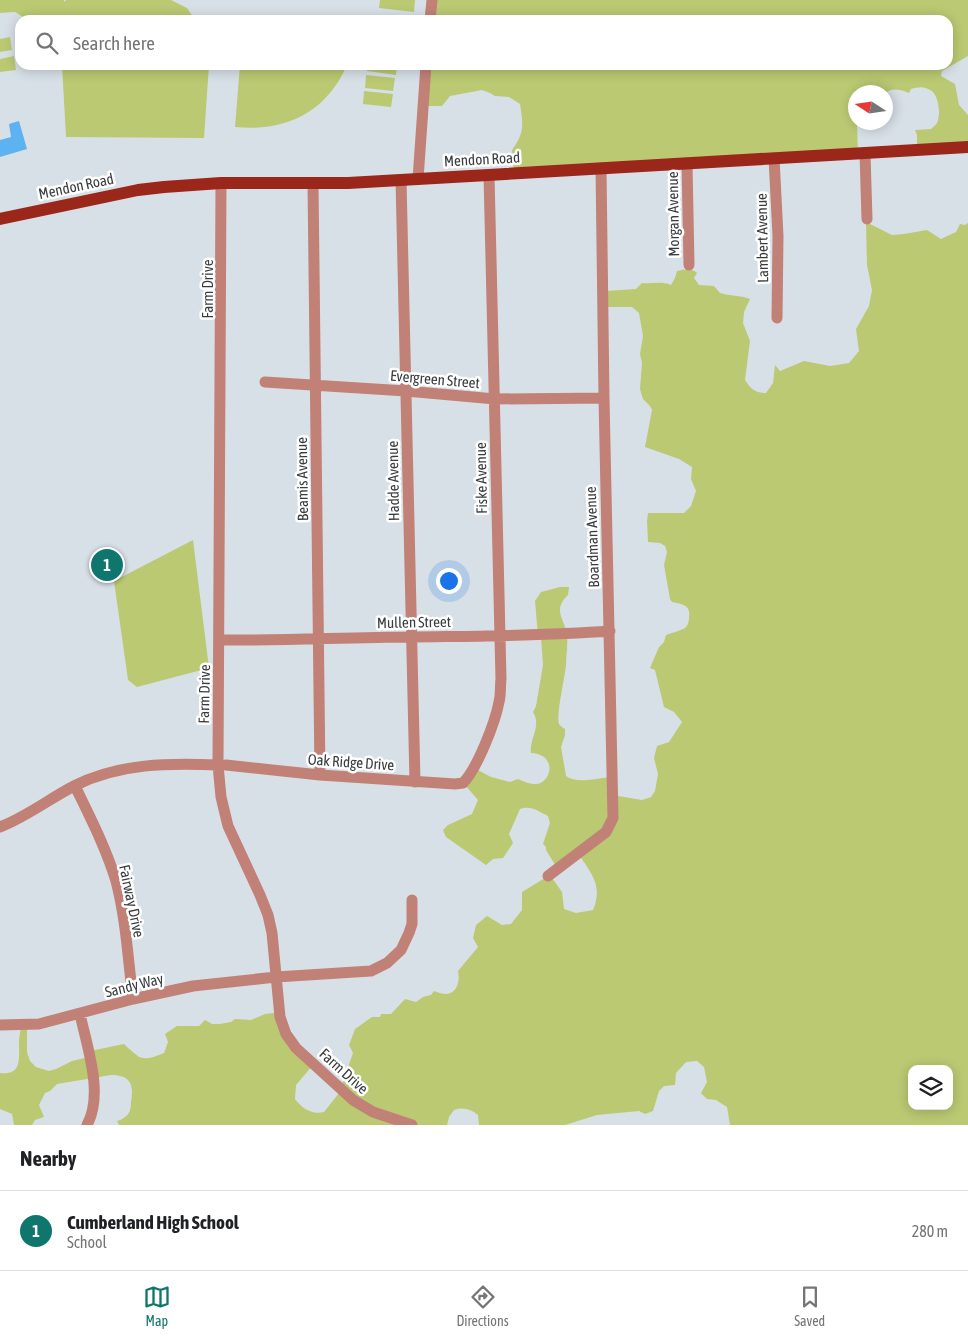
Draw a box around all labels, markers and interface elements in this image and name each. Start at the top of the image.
search box [15,15,953,70]
icon: search [33,29,61,57]
text: Search here [73,32,155,54]
north arrow [848,85,893,130]
street label: Mendon Road [443,149,521,169]
street label: Mendon Road [37,170,115,202]
street label: Morgan Avenue [664,171,682,257]
street label: Lambert Avenue [753,193,771,283]
street label: Farm Drive [199,259,216,319]
street label: Evergreen Street [389,367,481,391]
street label: Beamis Avenue [293,437,311,521]
street label: Hadde Avenue [384,441,402,521]
street label: Fiske Avenue [472,442,490,514]
street label: Boardman Avenue [582,486,602,588]
pin: 1 [91,546,123,584]
your location [436,568,462,594]
street label: Mullen Street [377,613,451,631]
street label: Farm Drive [195,664,213,724]
street label: Oak Ridge Drive [307,751,395,774]
street label: Fairway Drive [116,863,148,939]
street label: Sandy Way [103,970,165,1000]
street label: Farm Drive [316,1045,372,1097]
map controls [908,1065,953,1110]
button: layers [908,1065,953,1110]
text: Nearby [20,1146,76,1170]
text: Cumberland High School [67,1211,239,1233]
text: 1 [32,1222,40,1240]
text: 280 m [912,1222,948,1240]
text: School [67,1233,107,1251]
tab: Map [143,1283,171,1329]
tab: Directions [456,1283,509,1329]
tab: Saved [794,1283,825,1329]

